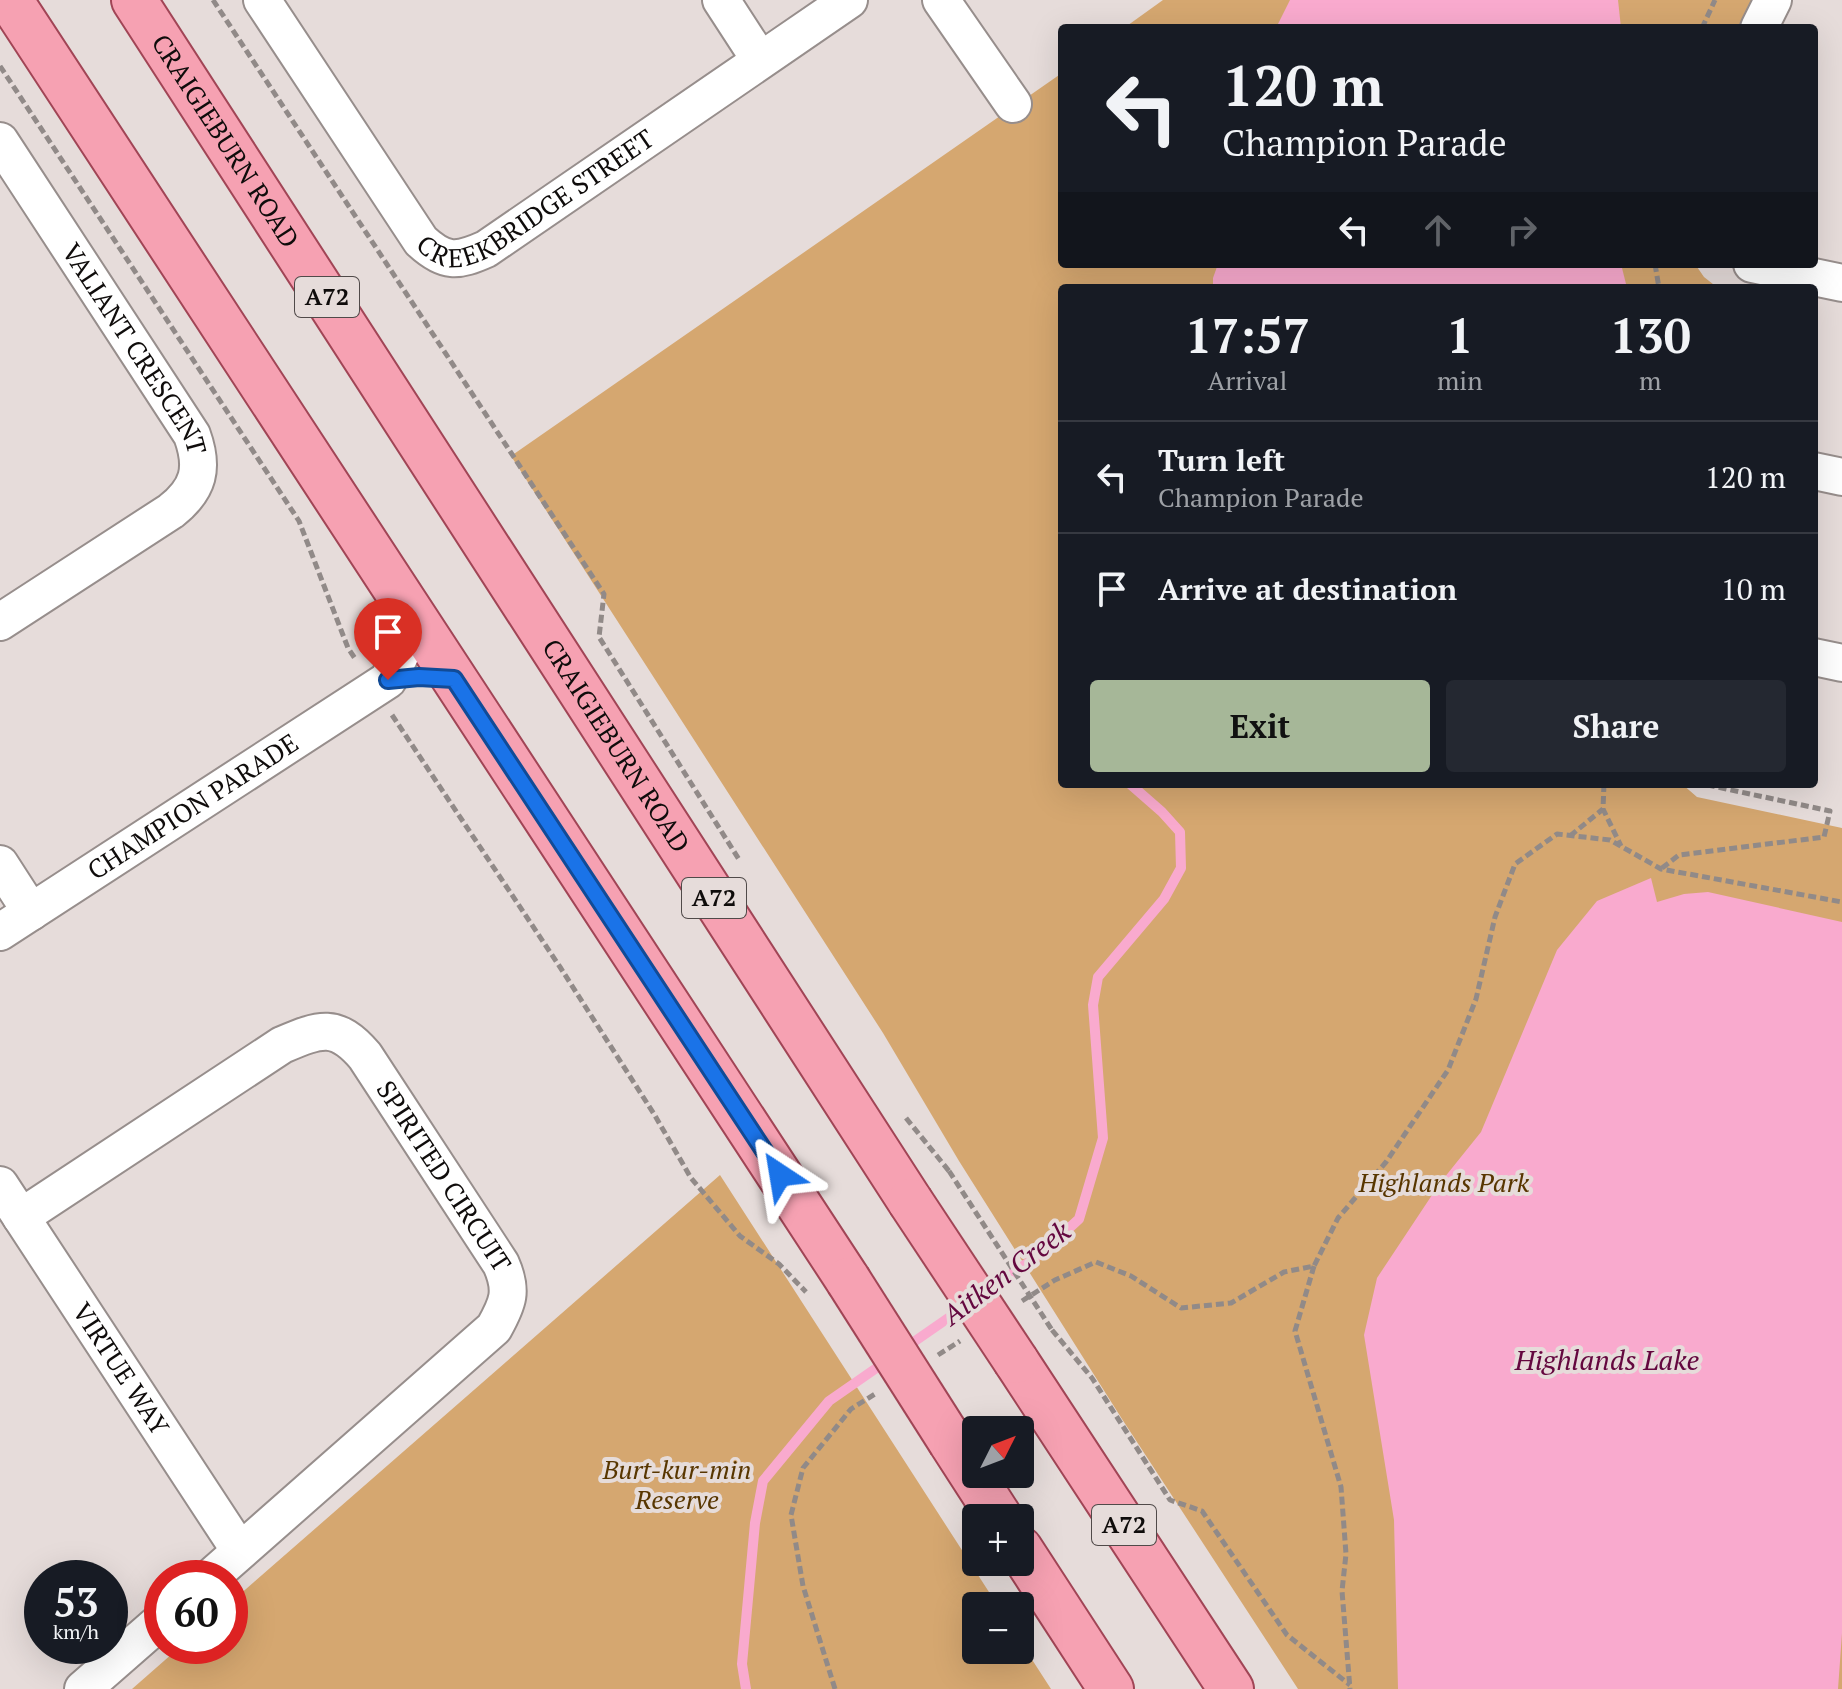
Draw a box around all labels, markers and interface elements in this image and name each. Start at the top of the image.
street label: CRAIGIEBURN ROAD [145,27,307,254]
text: 120 m [1222,48,1384,122]
icon: left [1090,56,1194,160]
text: Champion Parade [1222,119,1507,166]
street label: CREEKBRIDGE STREET [410,121,660,274]
icon: left [1332,208,1376,252]
icon: ahead [1416,208,1460,252]
icon: right [1500,208,1544,252]
street label: VALIANT CRESCENT [55,236,215,458]
road number: A72 [295,277,359,317]
text: 17:57 [1185,303,1310,367]
text: 1 [1446,303,1473,367]
text: 130 [1610,303,1691,367]
text: Arrival [1208,363,1287,397]
text: min [1437,363,1483,397]
text: m [1639,363,1662,397]
text: Turn left [1158,440,1285,480]
icon: left [1090,455,1134,499]
text: 120 m [1705,457,1786,497]
text: Champion Parade [1158,480,1363,514]
icon: arrive [1090,567,1134,611]
text: Arrive at destination [1158,569,1457,609]
text: 10 m [1721,569,1786,609]
pin [354,598,422,680]
icon: arrive [366,610,410,654]
street label: CRAIGIEBURN ROAD [535,632,698,859]
button: Exit [1090,680,1430,772]
button: Share [1446,680,1786,772]
street label: CHAMPION PARADE [81,725,304,887]
road number: A72 [682,878,746,918]
street label: SPIRITED CIRCUIT [370,1074,519,1278]
position arrow [738,1133,822,1217]
park label: Highlands Park [1358,1165,1530,1199]
water label: Aitken Creek [932,1212,1078,1334]
street label: VIRTUE WAY [66,1296,177,1441]
water label: Highlands Lake [1514,1341,1699,1378]
north arrow [962,1416,1034,1488]
map controls [962,1416,1034,1664]
park label: Burt-kur-min Reserve [602,1452,751,1516]
button: + [962,1504,1034,1576]
road number: A72 [1092,1505,1156,1545]
speed limit sign: 60 [144,1560,248,1664]
text: 53 [53,1575,99,1628]
button: − [962,1592,1034,1664]
text: km/h [53,1618,99,1645]

